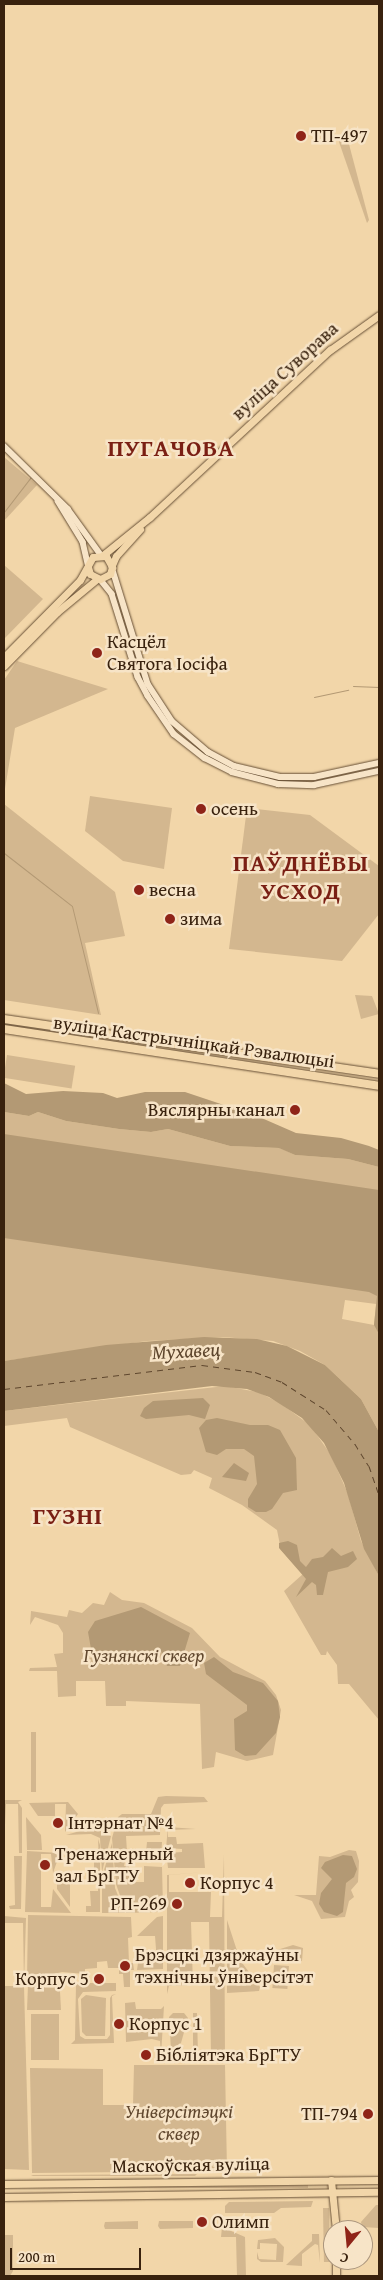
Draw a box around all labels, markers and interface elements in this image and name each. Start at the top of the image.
place label: ТП-497 [311,125,368,147]
marker: ТП-497 [295,130,307,142]
street label: вуліца Суворава [227,317,343,425]
district label: ПУГАЧОВА [106,434,236,462]
place label: Касцёл Святога Іосіфа [107,631,227,675]
marker: Касцёл Святога Іосіфа [91,647,103,659]
place label: осень [211,798,258,820]
marker: осень [195,803,207,815]
district label: ПАЎДНЁВЫ УСХОД [232,849,370,905]
place label: весна [149,879,196,901]
marker: весна [133,884,145,896]
place label: зима [180,908,222,930]
marker: зима [164,913,176,925]
street label: вуліца Кастрычніцкай Рэвалюцыі [52,1011,336,1073]
place label: Вяслярны канал [148,1099,285,1121]
marker: Вяслярны канал [289,1104,301,1116]
water label: Мухавец [151,1336,221,1364]
district label: ГУЗНІ [32,1502,104,1530]
park label: Гузнянскі сквер [84,1645,204,1667]
place label: Інтэрнат №4 [68,1812,174,1834]
marker: Інтэрнат №4 [52,1817,64,1829]
place label: Тренажерный зал БрГТУ [55,1843,174,1887]
marker: Тренажерный зал БрГТУ [39,1859,51,1871]
place label: Корпус 4 [200,1872,274,1894]
marker: Корпус 4 [184,1877,196,1889]
place label: РП-269 [111,1893,167,1915]
marker: РП-269 [171,1898,183,1910]
place label: Брэсцкі дзяржаўны тэхнічны ўніверсітэт [135,1944,313,1988]
marker: Брэсцкі дзяржаўны тэхнічны ўніверсітэт [119,1960,131,1972]
place label: Корпус 5 [15,1968,89,1990]
marker: Корпус 5 [93,1973,105,1985]
place label: Корпус 1 [129,2013,203,2035]
marker: Корпус 1 [113,2018,125,2030]
place label: Бібліятэка БрГТУ [156,2044,301,2066]
marker: Бібліятэка БрГТУ [140,2049,152,2061]
park label: Універсітэцкі сквер [125,2101,233,2145]
place label: ТП-794 [301,2103,358,2125]
marker: ТП-794 [362,2108,374,2120]
street label: Маскоўская вуліца [112,2152,270,2178]
place label: Олимп [212,2211,270,2233]
marker: Олимп [196,2216,208,2228]
north arrow [323,2220,373,2270]
scale bar [12,2238,144,2270]
text: 200 m [18,2246,55,2267]
text: С [337,2248,351,2269]

